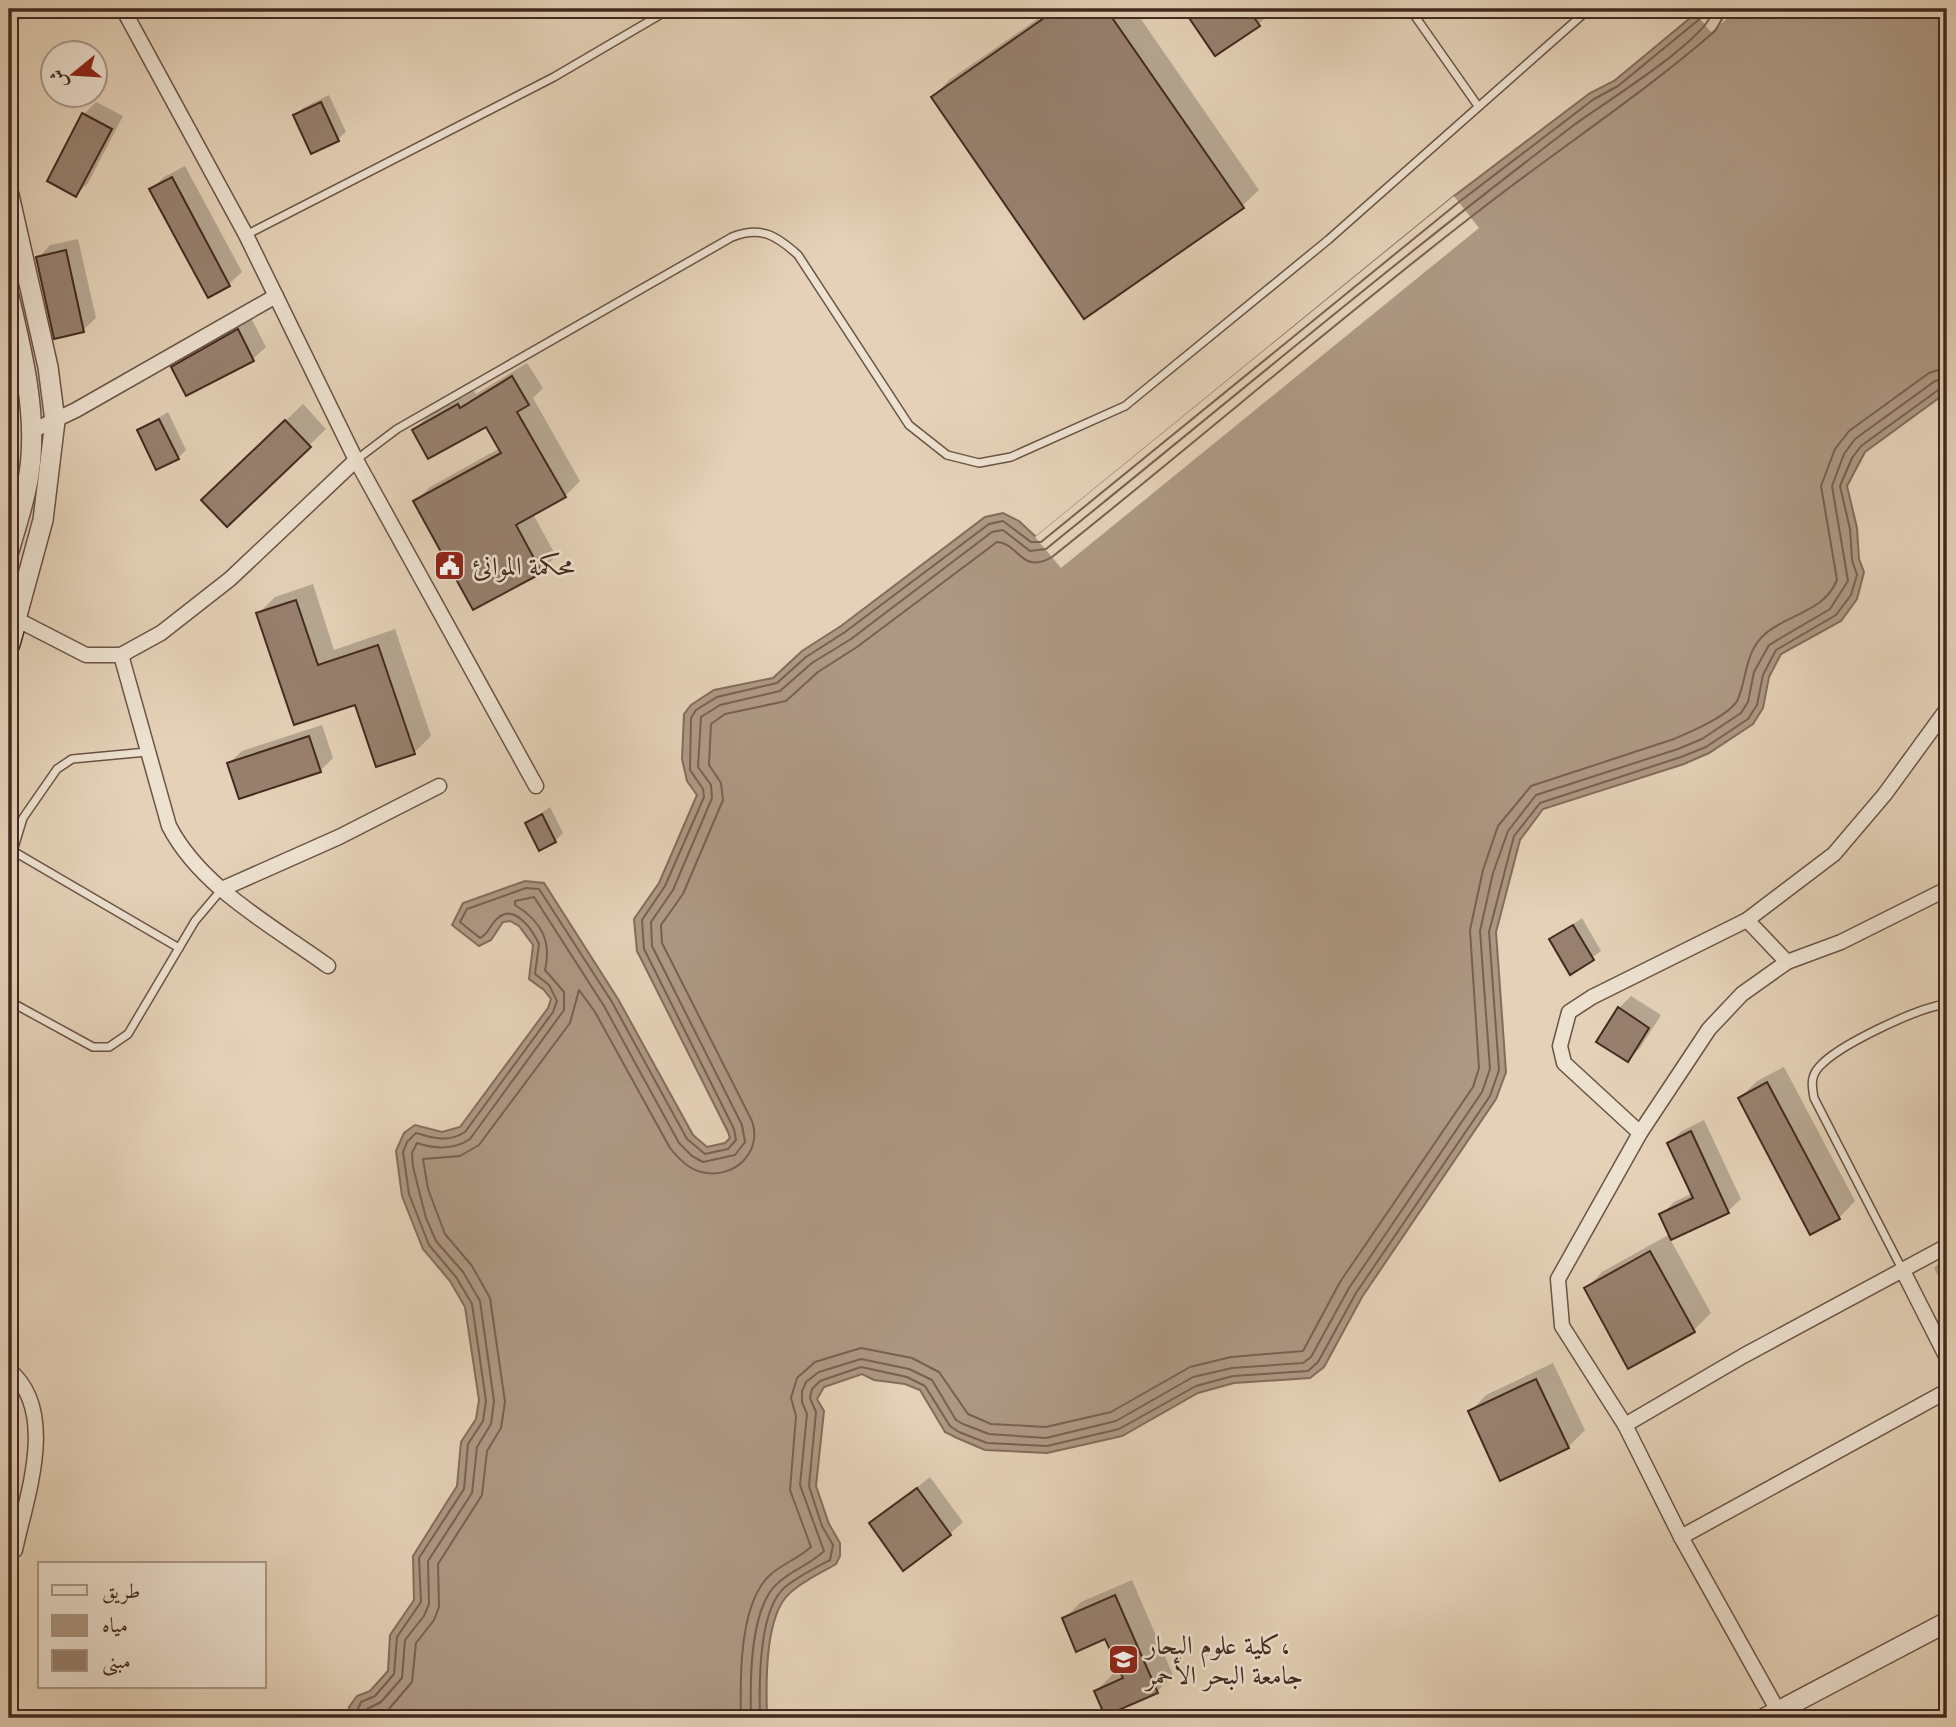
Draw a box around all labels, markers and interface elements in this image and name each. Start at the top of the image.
north arrow [38,38,108,108]
text: ش [48,67,72,90]
public building icon: محكمة الموانئ [433,549,467,583]
place label: محكمة الموانئ [473,552,575,583]
legend [38,1562,266,1688]
text: طريق [102,1582,140,1604]
text: مياه [102,1616,128,1637]
place label: كلية علوم البحار، جامعة البحر الأحمر [1143,1633,1303,1692]
school or university icon: كلية علوم البحار، جامعة البحر الأحمر [1106,1643,1140,1677]
text: مبنى [102,1652,131,1676]

